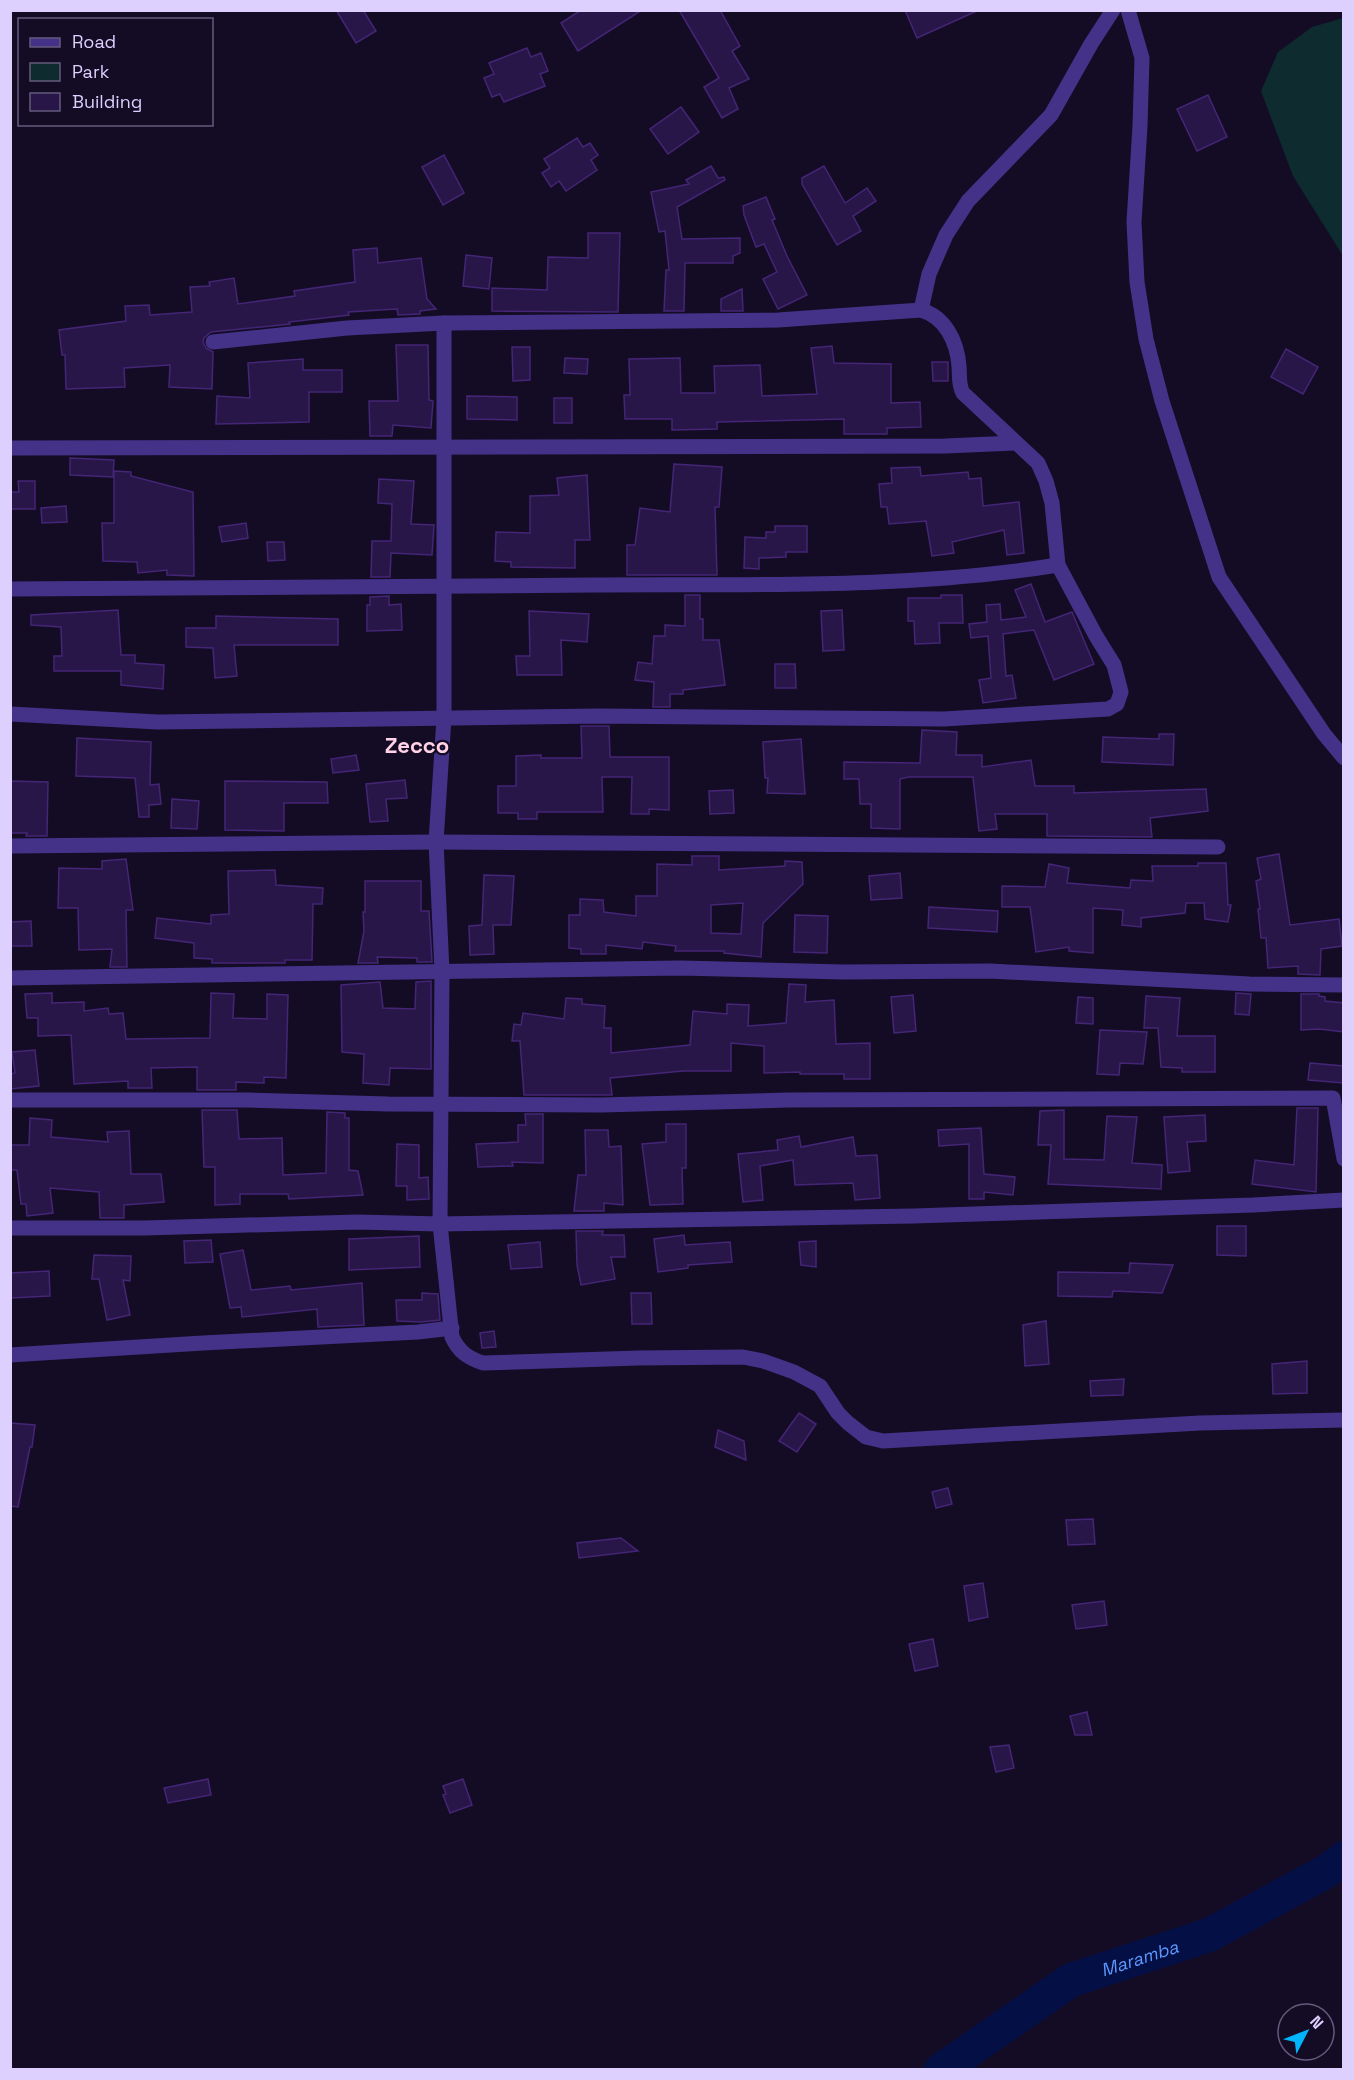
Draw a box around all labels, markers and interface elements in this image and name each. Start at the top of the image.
legend [18,18,213,126]
text: Road [72,30,116,53]
text: Park [72,60,110,83]
text: Building [72,90,142,113]
district label: Zecco [385,731,449,759]
water label: Maramba [1098,1934,1182,1981]
north arrow [1276,2002,1336,2062]
text: N [1305,2011,1328,2033]

